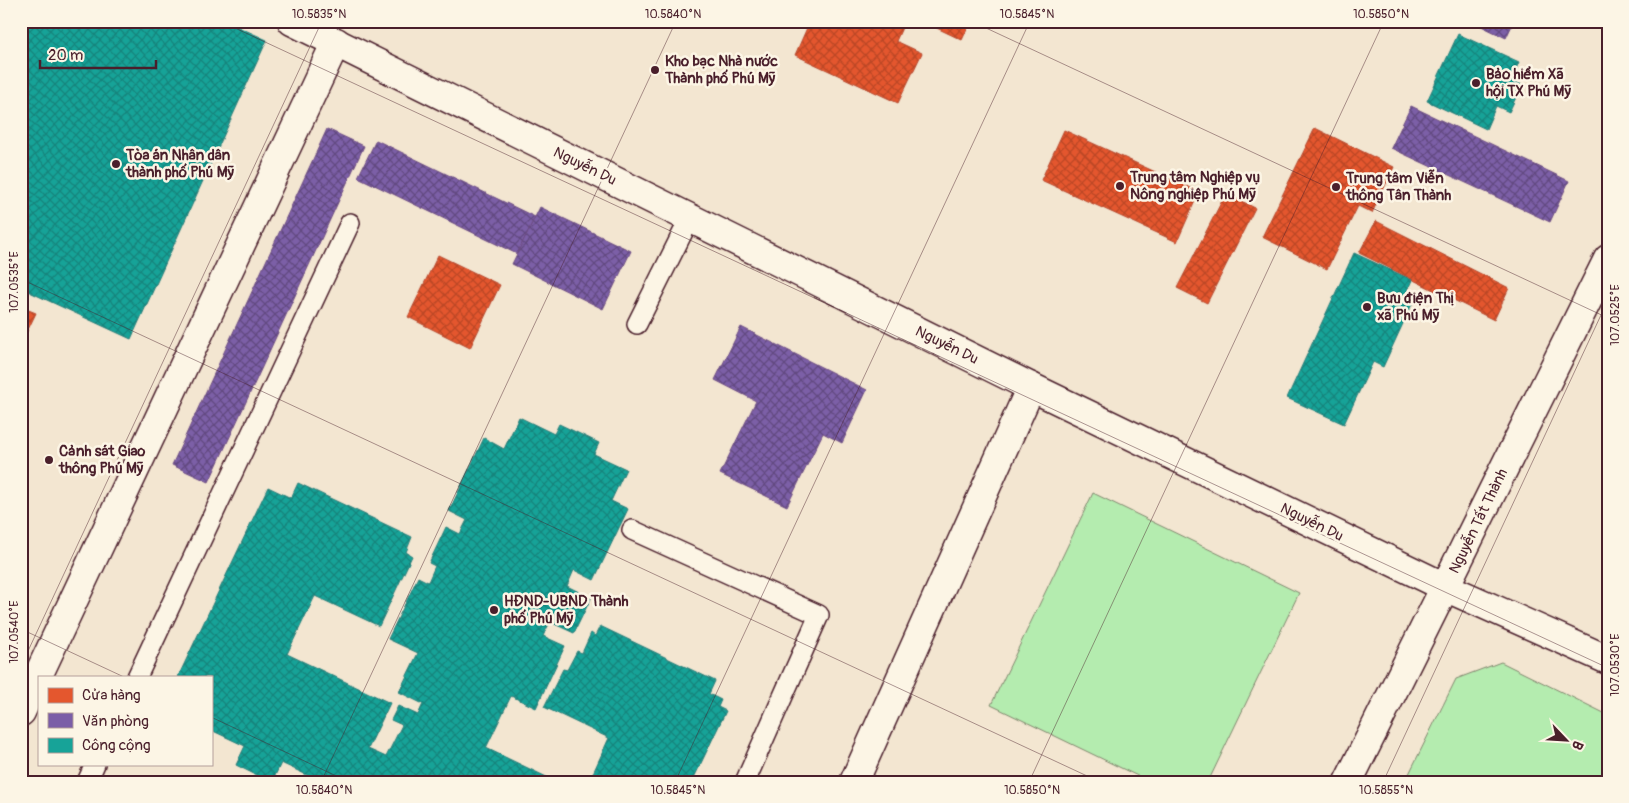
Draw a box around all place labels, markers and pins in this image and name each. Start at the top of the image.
place label: Kho bạc Nhà nước Thành phố Phú Mỹ [664,52,778,88]
marker: Kho bạc Nhà nước Thành phố Phú Mỹ [649,64,661,76]
place label: Bảo hiểm Xã hội TX Phú Mỹ [1486,65,1571,101]
marker: Bảo hiểm Xã hội TX Phú Mỹ [1470,77,1482,89]
place label: Tòa án Nhân dân thành phố Phú Mỹ [125,146,234,182]
marker: Tòa án Nhân dân thành phố Phú Mỹ [110,158,122,170]
place label: Trung tâm Nghiệp vụ Nông nghiệp Phú Mỹ [1129,168,1260,204]
place label: Trung tâm Viễn thông Tân Thành [1345,169,1451,205]
marker: Trung tâm Nghiệp vụ Nông nghiệp Phú Mỹ [1114,180,1126,192]
marker: Trung tâm Viễn thông Tân Thành [1330,181,1342,193]
place label: Bưu điện Thị xã Phú Mỹ [1376,289,1454,325]
marker: Bưu điện Thị xã Phú Mỹ [1361,301,1373,313]
place label: Cảnh sát Giao thông Phú Mỹ [58,442,145,478]
marker: Cảnh sát Giao thông Phú Mỹ [43,454,55,466]
place label: HĐND-UBND Thành phố Phú Mỹ [504,592,628,628]
marker: HĐND-UBND Thành phố Phú Mỹ [488,604,500,616]

